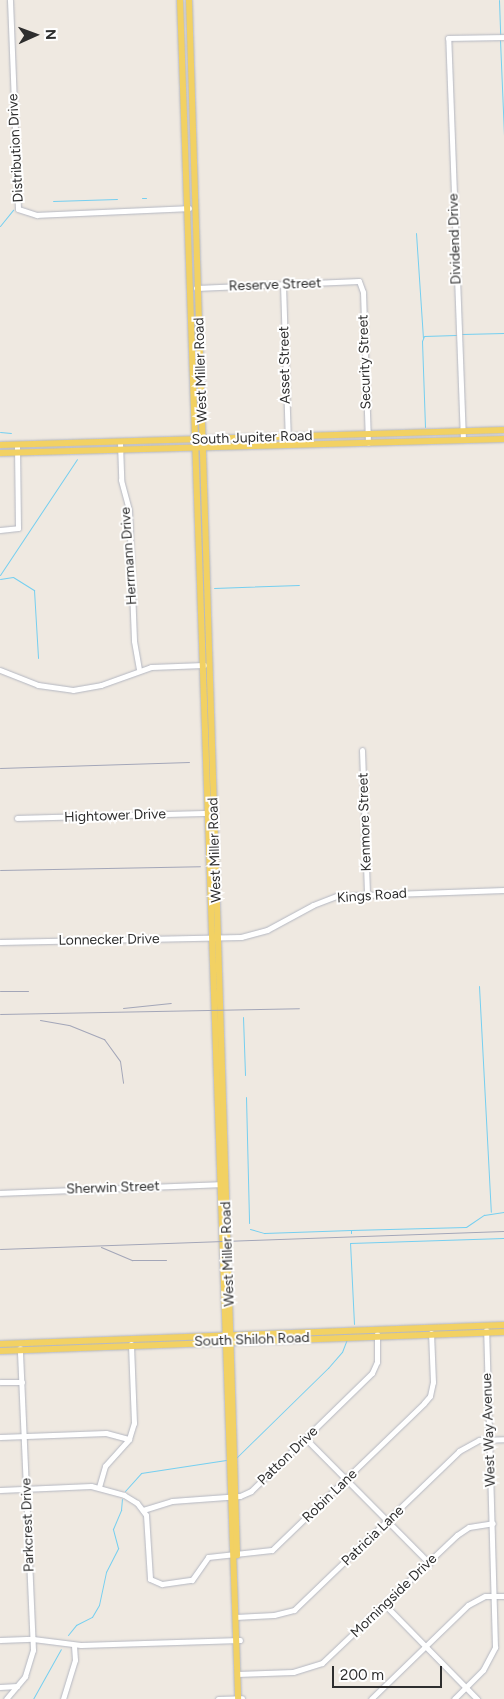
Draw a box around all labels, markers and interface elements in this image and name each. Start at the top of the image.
north arrow [10,10,60,60]
text: N [42,29,59,40]
street label: Distribution Drive [5,93,27,203]
street label: Dividend Drive [445,193,465,285]
street label: Reserve Street [228,275,322,295]
street label: Security Street [355,314,375,410]
street label: West Miller Road [191,317,211,423]
street label: Asset Street [276,326,294,404]
street label: South Jupiter Road [191,427,313,449]
street label: Herrmann Drive [117,506,141,606]
street label: Kenmore Street [355,772,375,872]
street label: West Miller Road [205,797,225,903]
street label: Hightower Drive [64,806,166,826]
street label: Kings Road [336,885,408,907]
street label: Lonnecker Drive [58,931,160,949]
street label: Sherwin Street [66,1178,160,1198]
street label: West Miller Road [218,1201,238,1307]
street label: South Shiloh Road [194,1330,310,1350]
street label: West Way Avenue [479,1373,499,1487]
street label: Patton Drive [254,1423,322,1489]
street label: Robin Lane [299,1466,361,1526]
street label: Parkcrest Drive [18,1478,38,1572]
street label: Patricia Lane [339,1502,407,1570]
street label: Morningside Drive [347,1551,441,1641]
scale bar [334,1656,444,1688]
text: 200 m [340,1666,384,1684]

